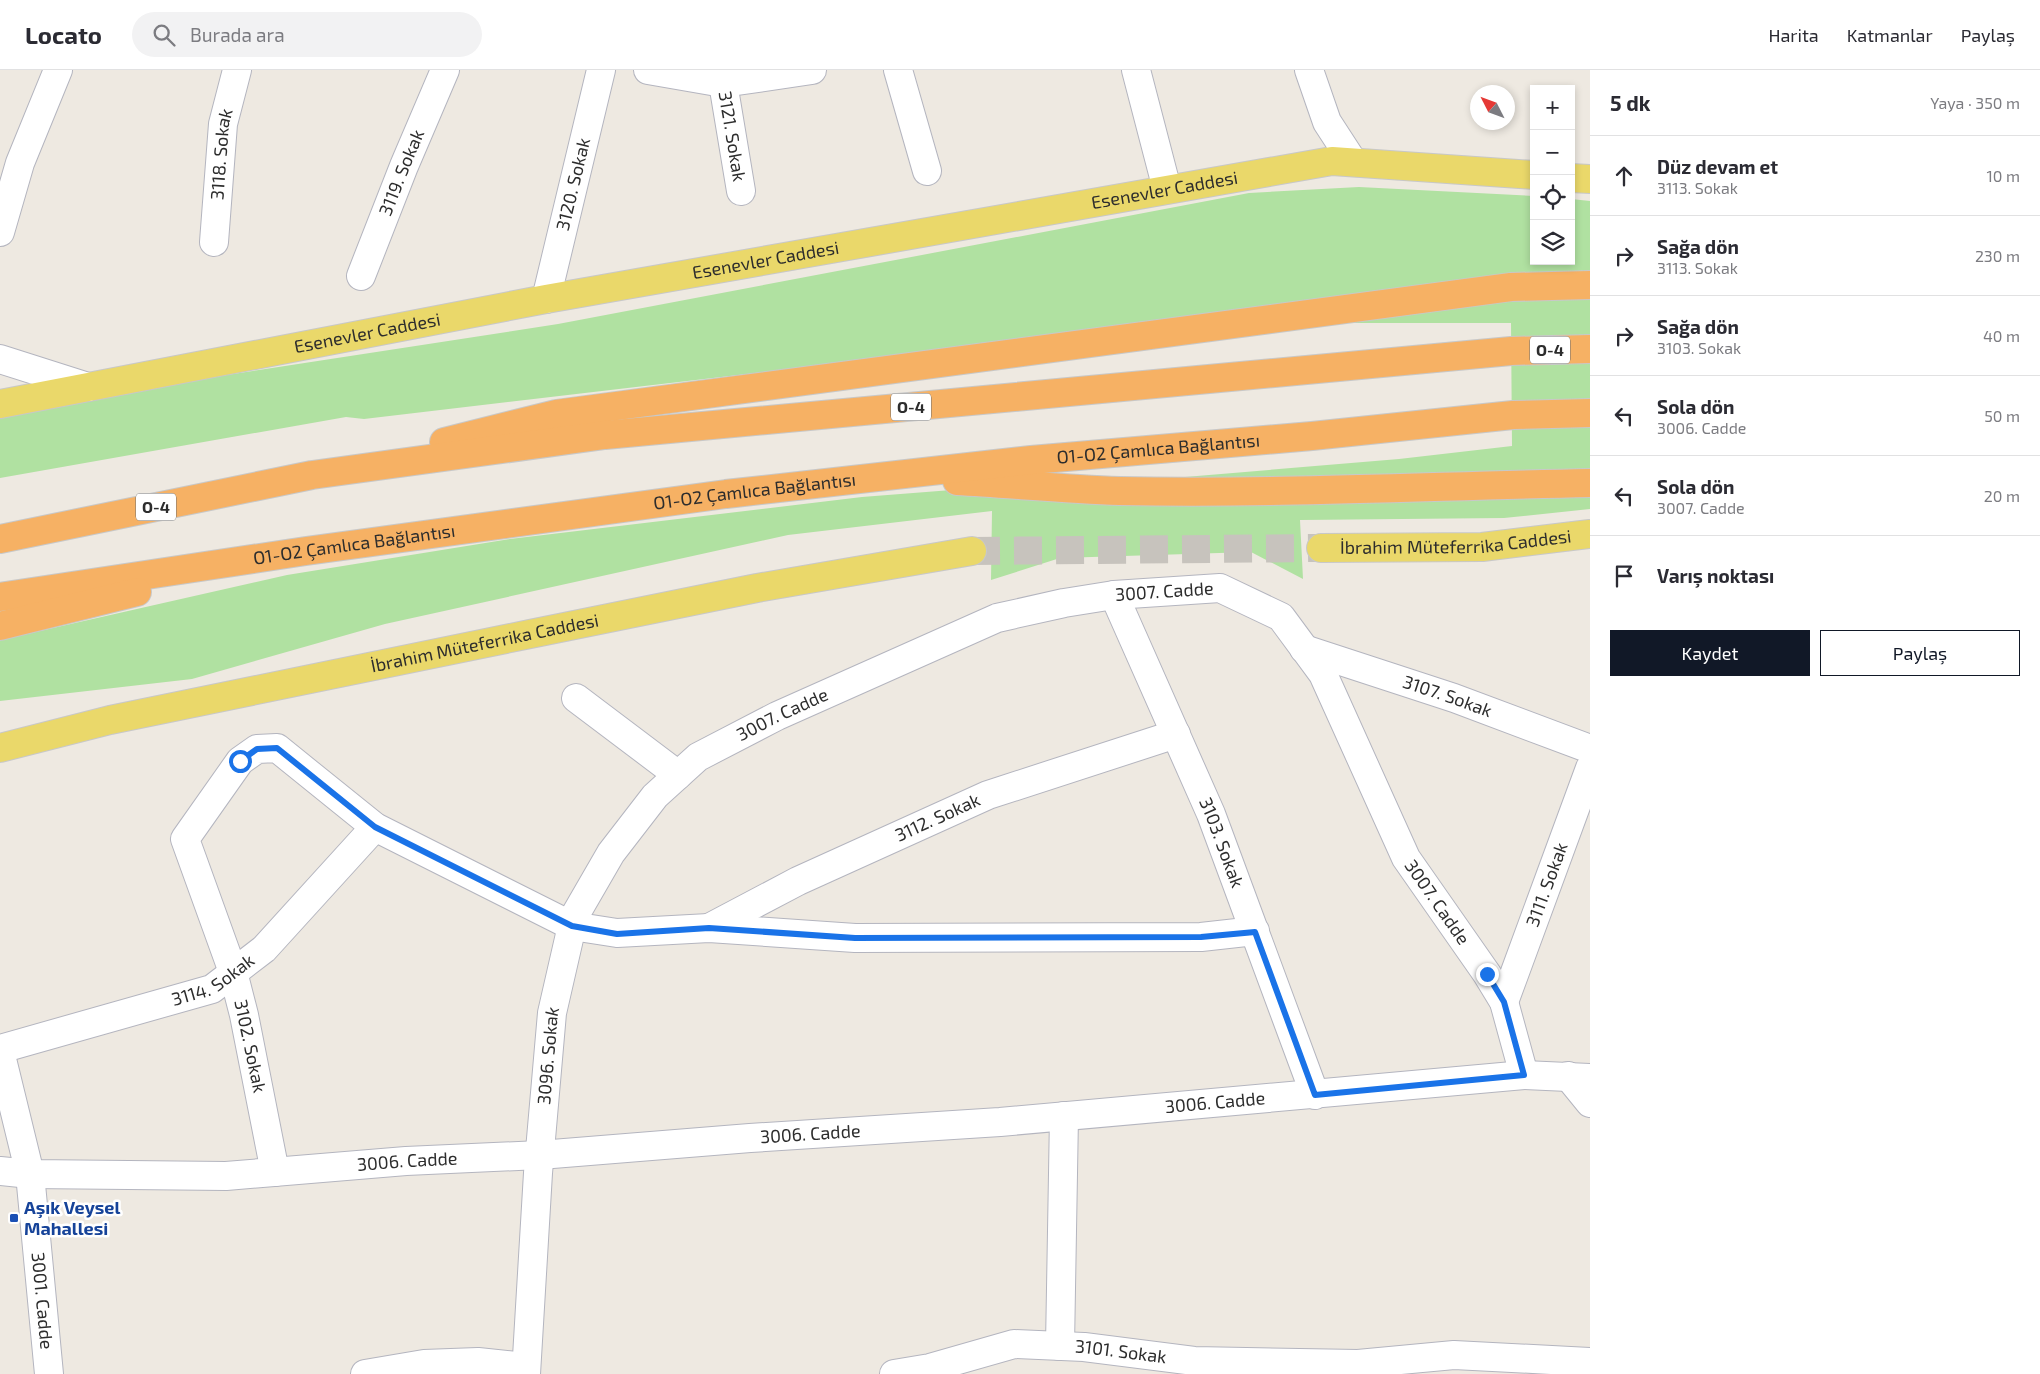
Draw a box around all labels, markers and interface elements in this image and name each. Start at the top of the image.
search box [132,12,482,57]
text: Locato [25,20,102,49]
icon: search [150,21,178,49]
text: Burada ara [190,23,285,46]
text: Harita [1768,24,1819,46]
text: Katmanlar [1847,24,1933,46]
text: Paylaş [1961,24,2015,46]
north arrow [1470,85,1515,130]
map controls [1530,85,1575,265]
button: + [1530,85,1575,130]
street label: 3121. Sokak [715,89,751,183]
text: 5 dk [1610,90,1650,115]
text: Yaya · 350 m [1930,93,2020,112]
street label: 3118. Sokak [205,106,237,201]
street label: 3119. Sokak [374,126,428,219]
button: − [1530,130,1575,175]
street label: 3120. Sokak [551,135,594,233]
text: Düz devam et [1657,155,1778,178]
icon: ahead [1610,162,1638,190]
street label: Esenevler Caddesi [1089,166,1239,213]
text: 10 m [1986,166,2020,185]
button: locate [1530,175,1575,220]
text: 3113. Sokak [1657,178,1738,197]
button: layers [1530,220,1575,265]
text: Sağa dön [1657,235,1739,258]
street label: Esenevler Caddesi [690,236,841,283]
icon: right [1610,242,1638,270]
text: 230 m [1975,246,2020,265]
text: 3113. Sokak [1657,258,1738,277]
street label: Esenevler Caddesi [292,308,442,357]
text: Sağa dön [1657,315,1739,338]
icon: right [1610,322,1638,350]
text: 40 m [1983,326,2020,345]
road number: O-4 [1530,336,1570,364]
text: 3103. Sokak [1657,338,1741,357]
road number: O-4 [891,394,931,421]
text: Sola dön [1657,395,1734,418]
icon: left [1610,402,1638,430]
text: 50 m [1984,406,2020,425]
text: 3006. Cadde [1657,418,1746,437]
street label: O1-O2 Çamlıca Bağlantısı [1056,428,1261,468]
street label: O1-O2 Çamlıca Bağlantısı [652,468,857,514]
text: Sola dön [1657,475,1734,498]
icon: left [1610,482,1638,510]
text: 20 m [1984,486,2020,505]
road number: O-4 [136,494,176,521]
text: 3007. Cadde [1657,498,1745,517]
street label: O1-O2 Çamlıca Bağlantısı [251,519,456,569]
street label: İbrahim Müteferrika Caddesi [1340,524,1573,558]
icon: arrive [1610,562,1638,590]
text: Varış noktası [1657,564,1774,587]
street label: 3007. Cadde [1114,576,1214,605]
street label: İbrahim Müteferrika Caddesi [369,608,600,676]
button: Kaydet [1610,630,1810,676]
button: Paylaş [1820,630,2020,676]
street label: 3107. Sokak [1400,670,1495,721]
street label: 3007. Cadde [733,683,831,745]
route start [229,750,252,773]
street label: 3112. Sokak [891,788,983,846]
street label: 3103. Sokak [1195,794,1249,891]
street label: 3111. Sokak [1521,839,1572,930]
street label: 3007. Cadde [1400,855,1475,948]
street label: 3114. Sokak [169,949,258,1010]
route end [1476,963,1499,986]
street label: 3102. Sokak [230,997,272,1094]
street label: 3096. Sokak [532,1004,563,1106]
street label: 3006. Cadde [1164,1086,1266,1117]
street label: 3006. Cadde [759,1119,861,1147]
street label: 3006. Cadde [356,1147,458,1175]
place label: Aşık Veysel Mahallesi [24,1196,120,1239]
marker: Aşık Veysel Mahallesi [8,1212,20,1224]
street label: 3001. Cadde [27,1251,59,1350]
street label: 3101. Sokak [1075,1335,1168,1367]

